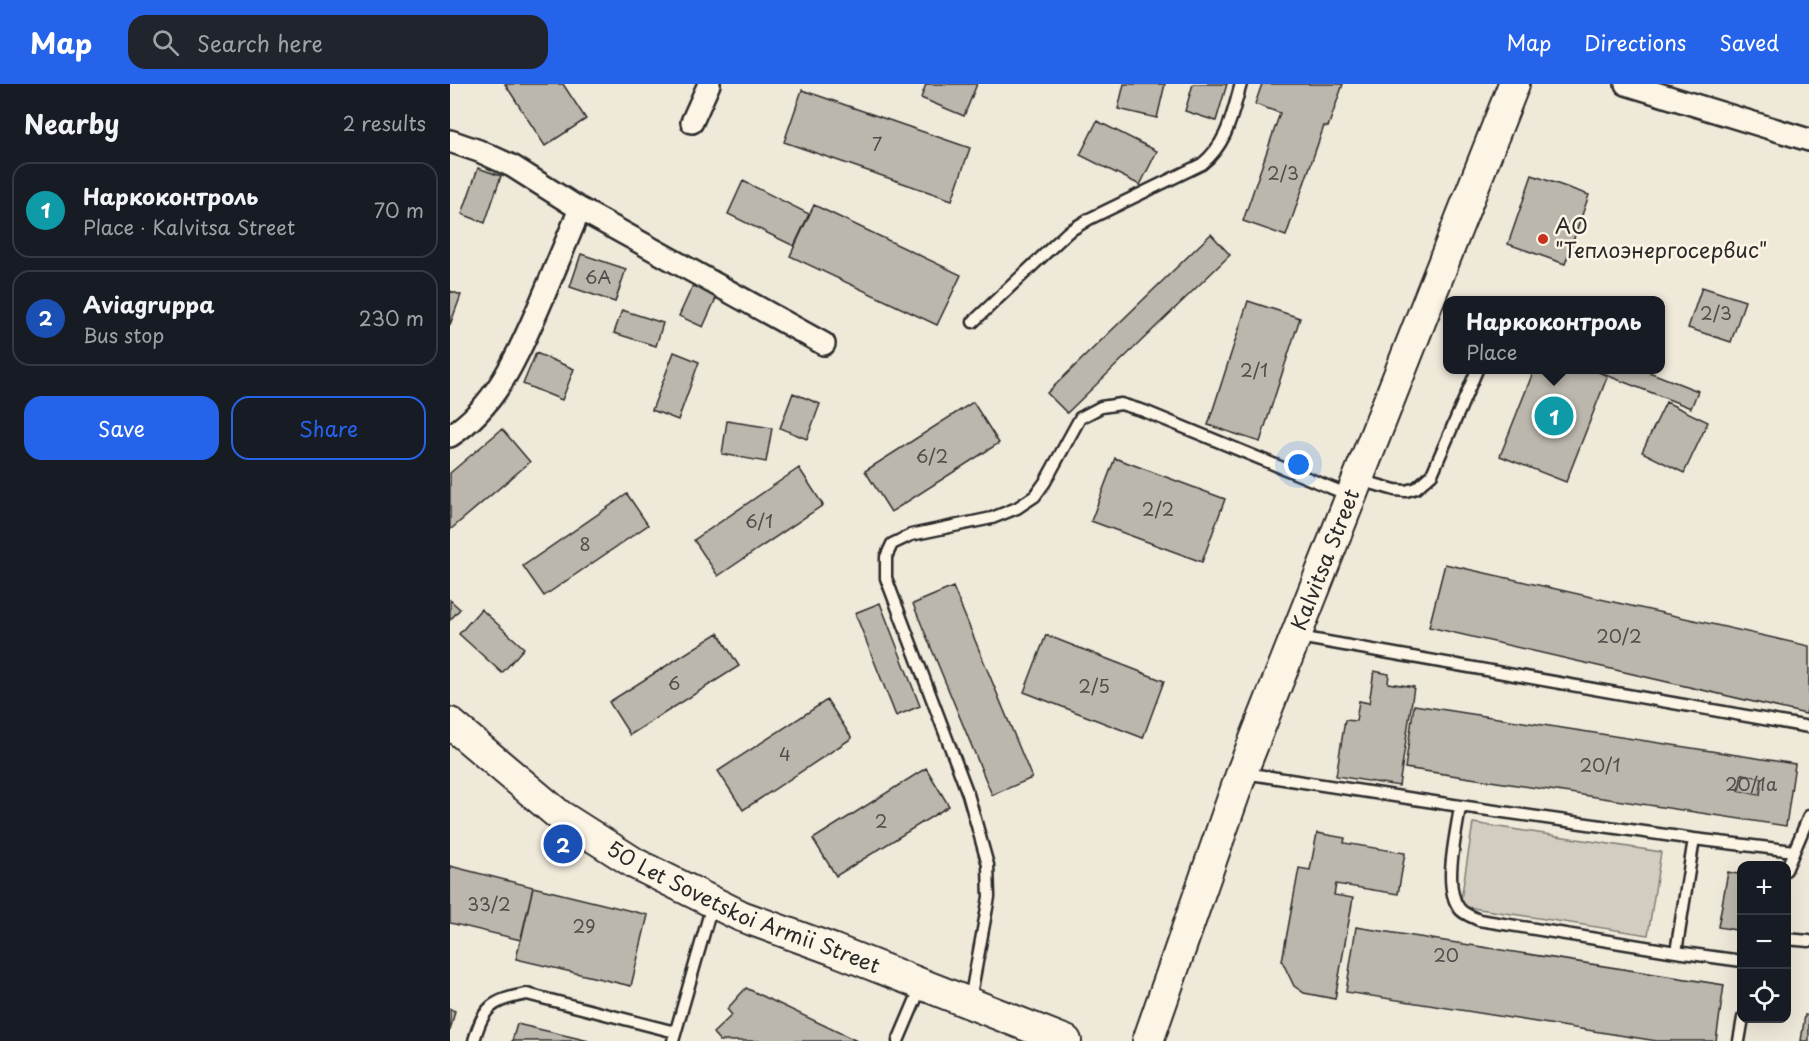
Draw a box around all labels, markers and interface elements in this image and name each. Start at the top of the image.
search box [128,15,548,69]
text: Map [30,21,92,64]
icon: search [149,26,182,59]
text: Search here [197,26,323,59]
text: Map [1506,26,1551,58]
text: Directions [1584,26,1686,58]
text: Saved [1719,26,1779,58]
text: Nearby [24,104,119,143]
text: 2 results [343,108,426,138]
house number: 7 [872,130,882,157]
house number: 2/3 [1267,159,1299,186]
text: Наркоконтроль [83,179,258,212]
text: 1 [41,195,50,225]
text: 70 m [374,195,424,225]
place label: АО "Теплоэнергосервис" [1555,209,1768,265]
text: Place · Kalvitsa Street [83,212,295,242]
marker: АО "Теплоэнергосервис" [1536,232,1550,246]
house number: 6А [585,263,611,290]
text: Aviagruppa [83,287,215,320]
popup [1443,296,1665,374]
house number: 2/3 [1700,299,1732,326]
text: 2 [38,303,53,333]
text: 230 m [359,303,424,333]
text: Наркоконтроль [1466,304,1642,337]
text: Bus stop [83,320,164,350]
text: Place [1466,337,1517,367]
house number: 2/1 [1240,356,1268,383]
pin: 1 [1534,394,1574,438]
button: Save [24,396,219,460]
button: Share [231,396,426,460]
house number: 6/2 [916,442,948,469]
your location [1284,450,1313,479]
street label: Kalvitsa Street [1282,484,1366,635]
house number: 2/2 [1142,495,1174,522]
house number: 6/1 [745,507,773,534]
house number: 8 [579,530,591,557]
house number: 20/2 [1596,622,1642,649]
house number: 6 [668,669,680,696]
house number: 2/5 [1078,672,1110,699]
house number: 4 [779,740,791,767]
house number: 20/1 [1580,751,1621,778]
house number: 20/1а [1725,770,1778,797]
house number: 2 [875,807,887,834]
pin: 2 [544,822,582,867]
street label: 50 Let Sovetskoi Armii Street [601,832,885,980]
map controls [1737,861,1791,1023]
button: + [1737,861,1791,915]
house number: 33/2 [467,890,511,917]
house number: 29 [573,912,595,939]
button: − [1737,915,1791,969]
house number: 20 [1433,941,1459,968]
button: locate [1737,969,1791,1023]

